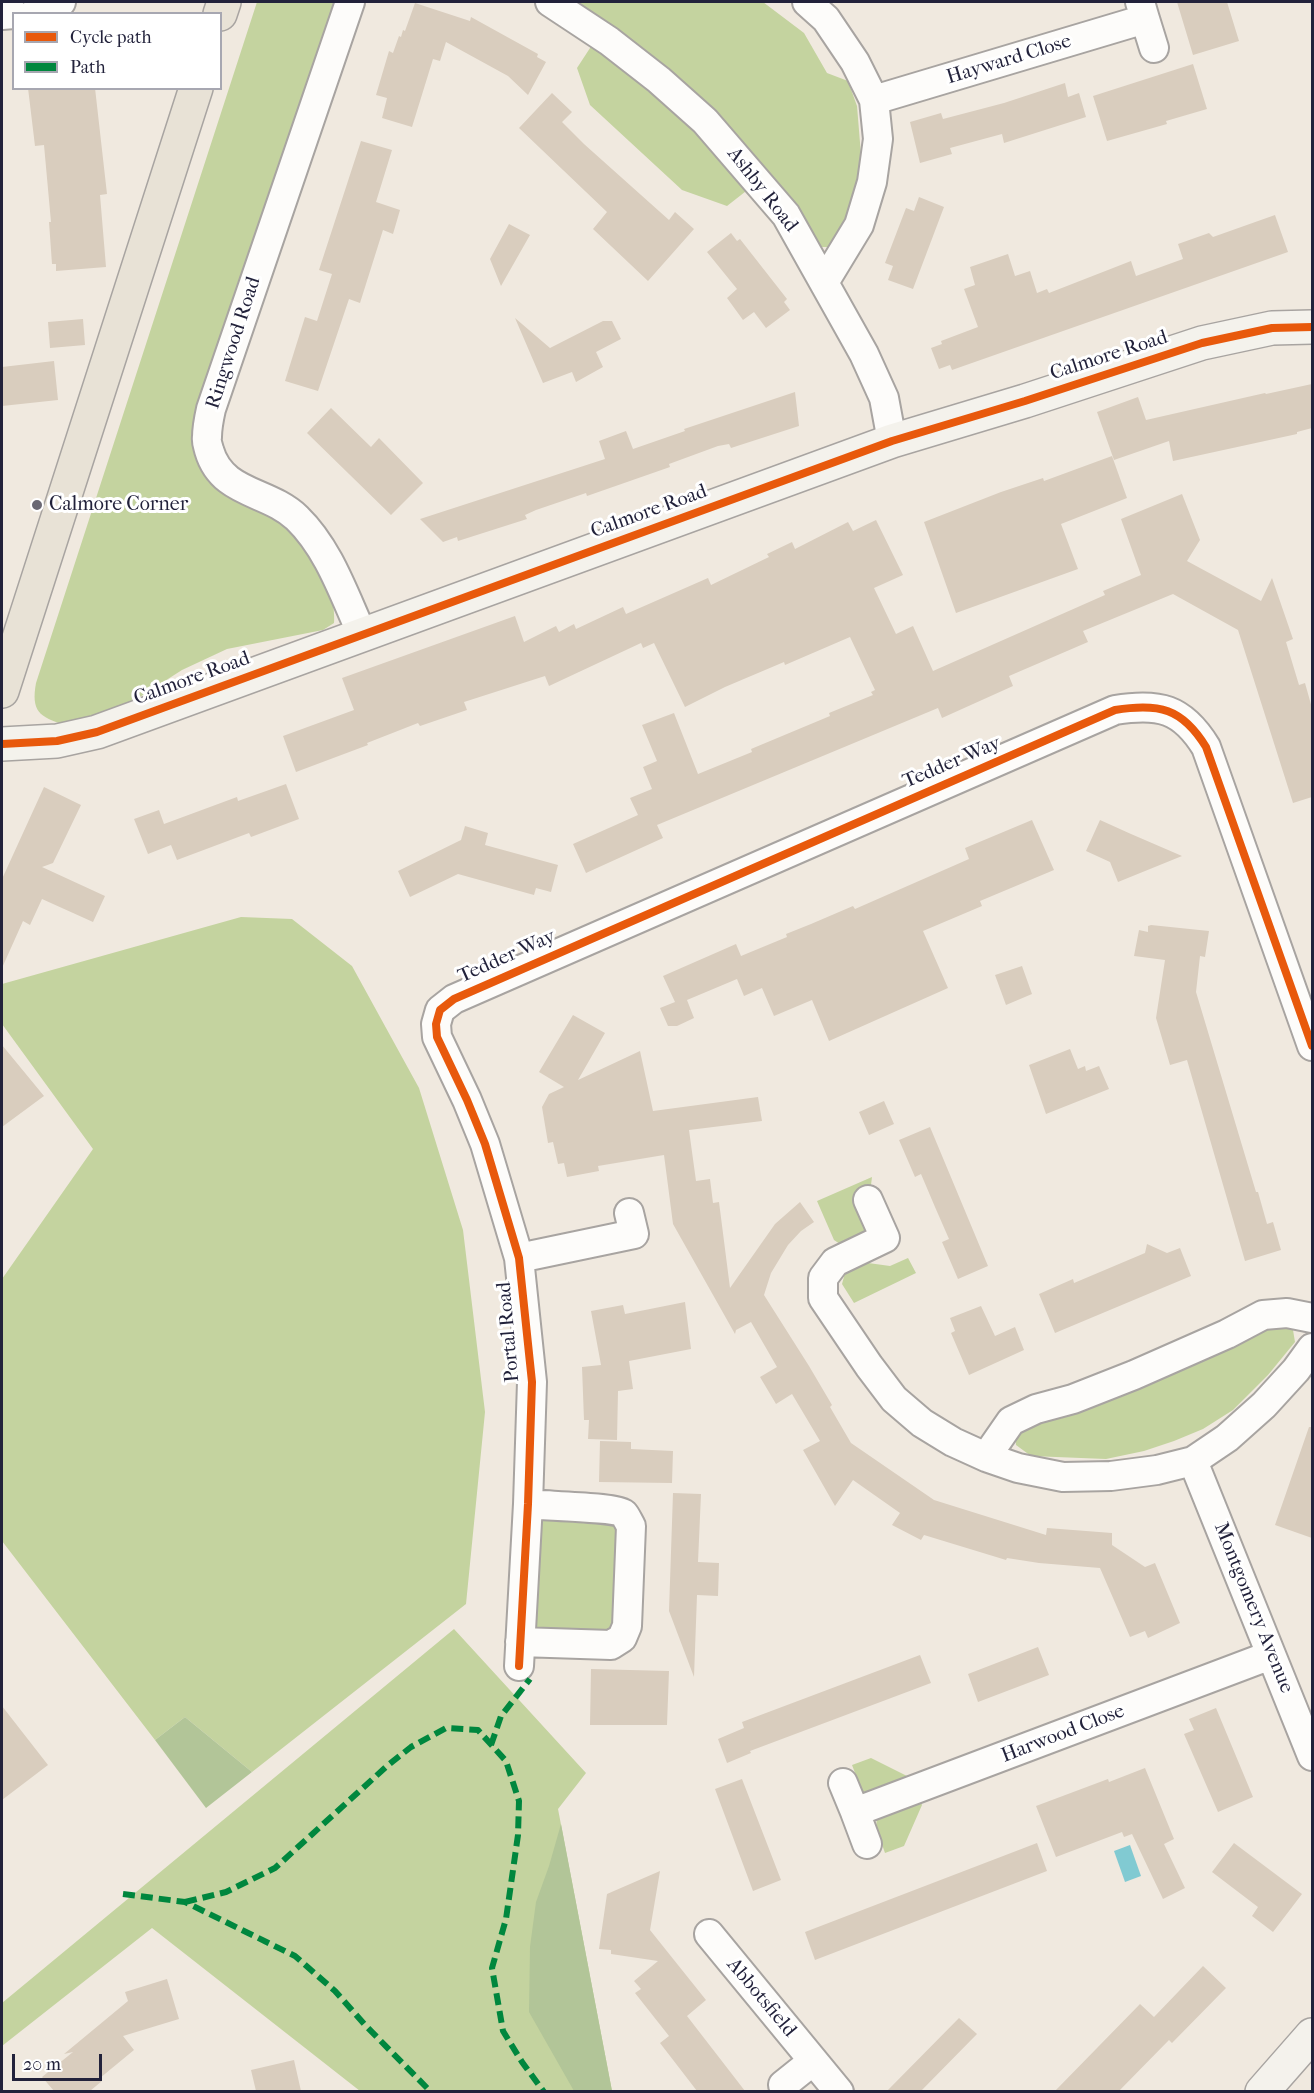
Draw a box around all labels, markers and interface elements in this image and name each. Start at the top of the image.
legend [12,12,222,90]
text: Cycle path [70,27,151,48]
street label: Hayward Close [944,30,1074,90]
text: Path [70,57,106,78]
street label: Ashby Road [722,143,802,237]
street label: Ringwood Road [201,274,267,412]
street label: Calmore Road [1047,326,1171,386]
street label: Calmore Road [588,480,710,544]
place label: Calmore Corner [49,493,188,517]
marker: Calmore Corner [30,498,44,512]
street label: Calmore Road [131,647,253,711]
street label: Tedder Way [899,732,1005,794]
street label: Tedder Way [455,925,559,989]
street label: Portal Road [493,1281,525,1383]
street label: Montgomery Avenue [1208,1519,1298,1697]
street label: Harwood Close [998,1700,1128,1768]
street label: Abbotsfield [721,1954,801,2042]
scale bar [15,2042,105,2080]
text: 20 m [23,2054,61,2075]

